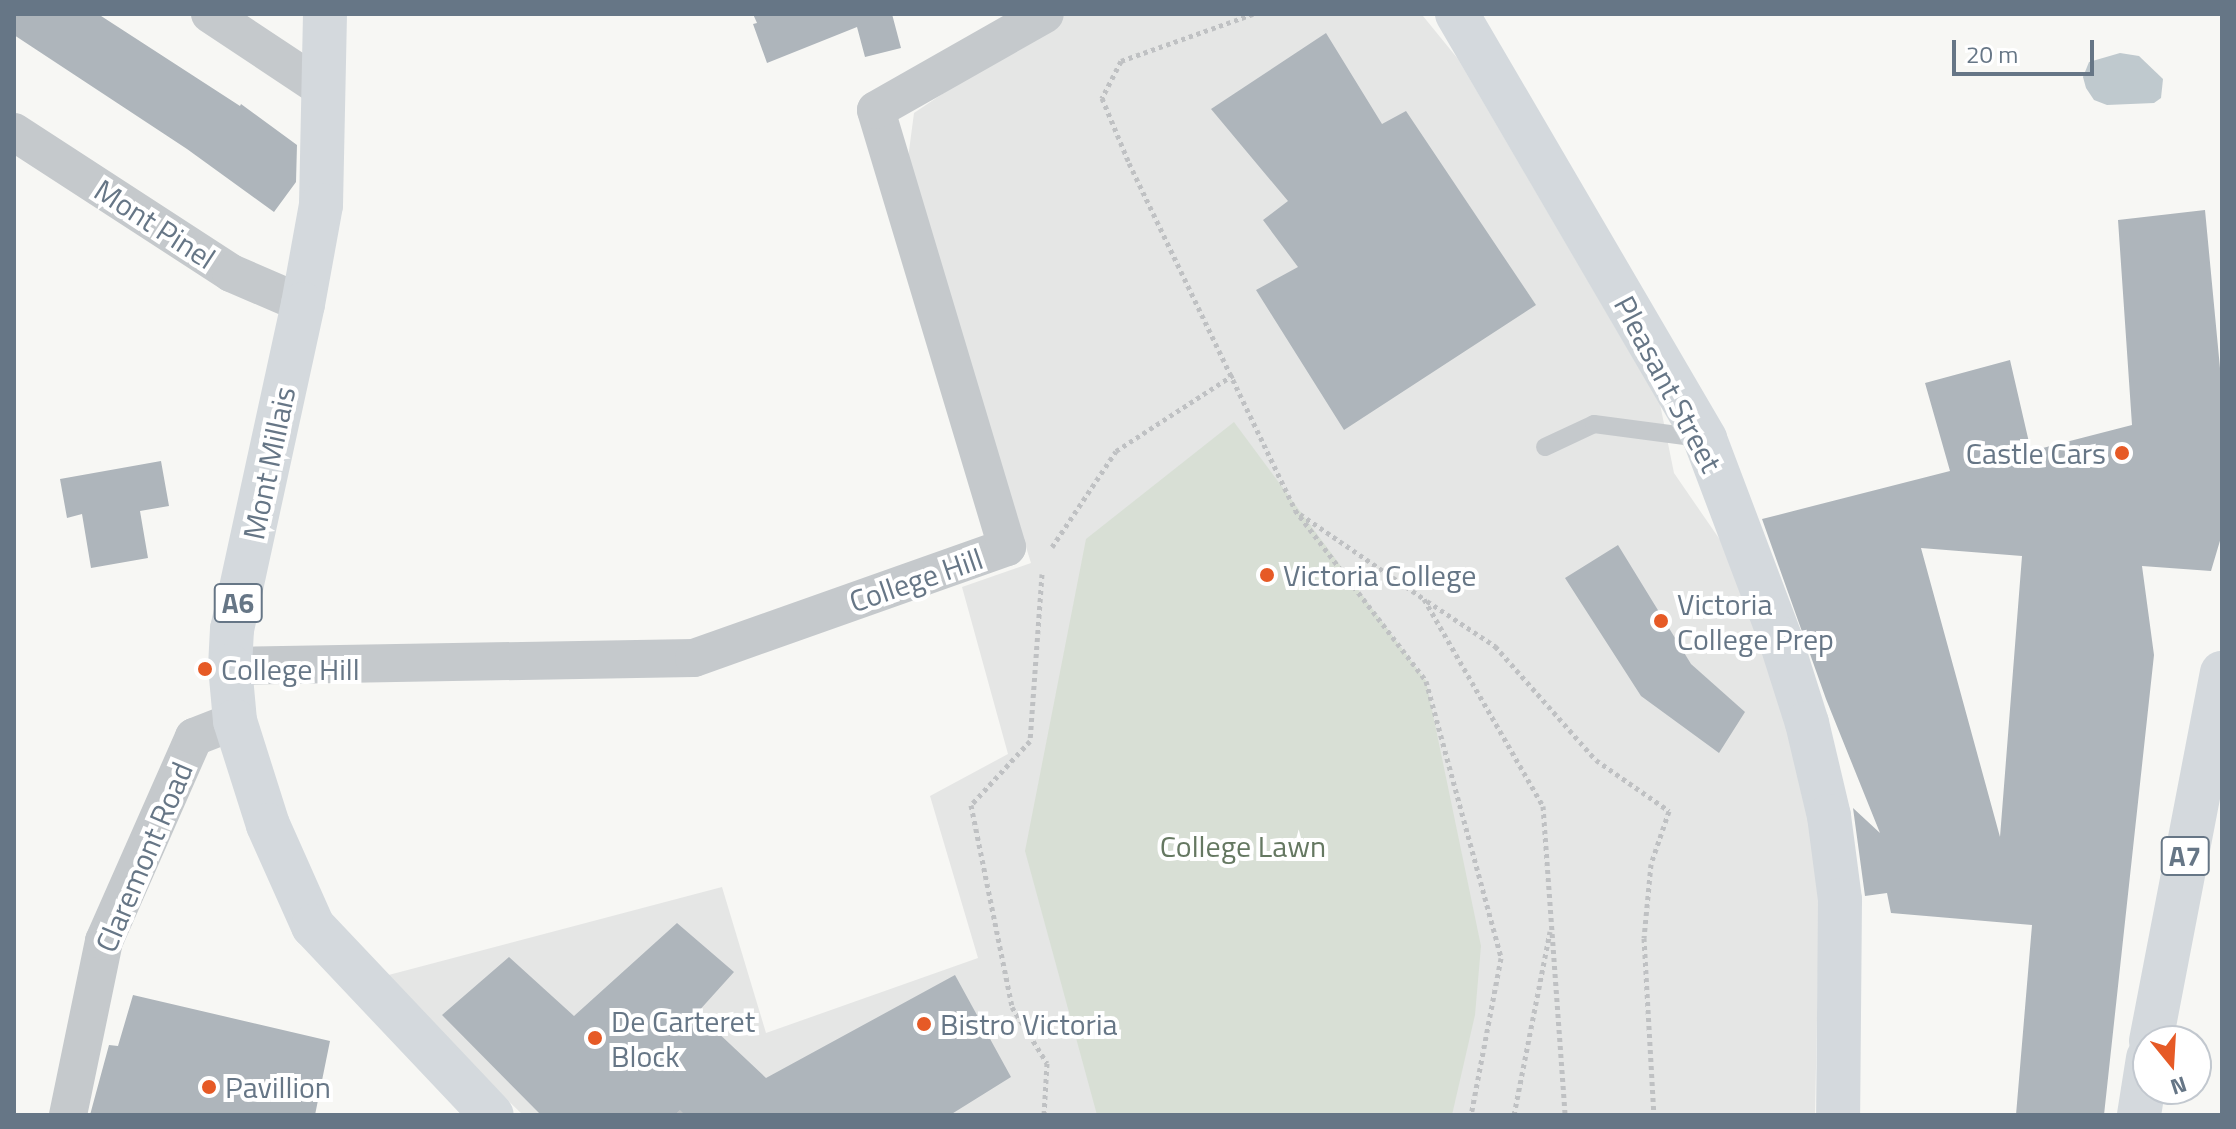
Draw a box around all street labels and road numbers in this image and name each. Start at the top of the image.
street label: Mont Pinel [88,172,222,276]
street label: Pleasant Street [1606,290,1730,478]
street label: Mont Millais [235,383,303,543]
street label: College Hill [845,540,987,620]
road number: A6 [212,579,264,627]
street label: Claremont Road [88,757,200,957]
road number: A7 [2159,832,2211,880]

